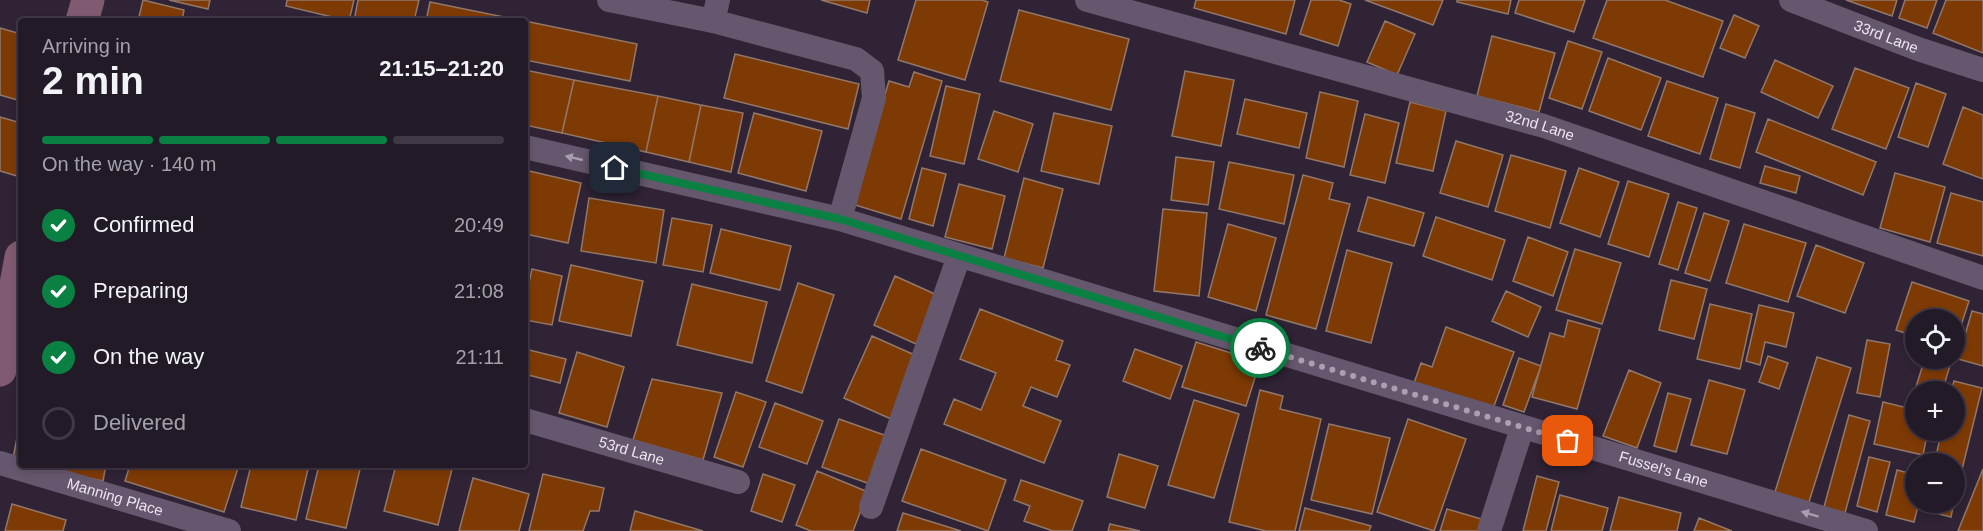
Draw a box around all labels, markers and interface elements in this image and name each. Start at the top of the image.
street label: 33rd Lane [1852,16,1921,56]
text: Arriving in [42,35,131,57]
text: 21:15–21:20 [379,56,504,81]
text: 2 min [42,59,144,102]
street label: 32nd Lane [1504,107,1577,144]
pin [589,142,640,193]
icon: home [598,151,631,184]
text: On the way · 140 m [42,153,217,175]
one-way arrow [564,153,583,162]
icon: check [42,209,75,242]
text: Confirmed [93,212,194,237]
text: 20:49 [454,214,504,236]
icon: check [42,275,75,308]
text: Preparing [93,278,188,303]
text: 21:08 [454,280,504,302]
map controls [1905,309,1965,513]
button: locate [1905,309,1965,369]
courier [1230,318,1290,378]
icon: bike [1244,332,1277,365]
icon: check [42,341,75,374]
text: On the way [93,344,204,369]
text: 21:11 [455,346,504,368]
button: + [1905,381,1965,441]
text: Delivered [93,410,186,435]
pin [1542,415,1593,466]
icon: bag [1551,424,1584,457]
street label: 53rd Lane [597,433,667,468]
street label: Fussel's Lane [1617,447,1710,491]
button: − [1905,453,1965,513]
street label: Manning Place [65,474,165,519]
one-way arrow [1801,509,1819,518]

